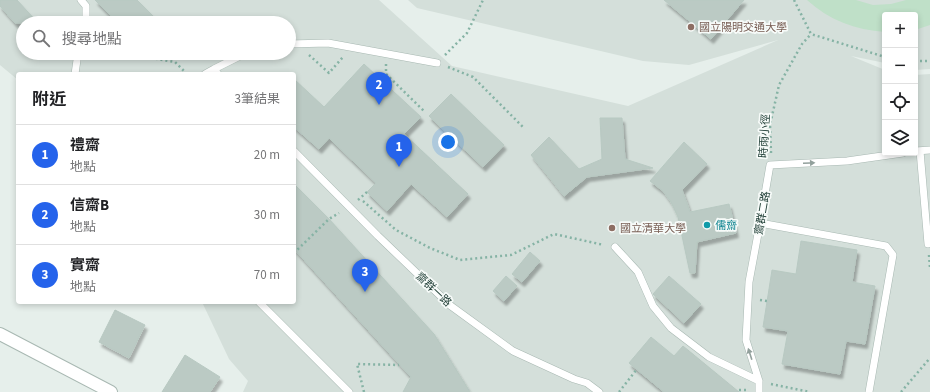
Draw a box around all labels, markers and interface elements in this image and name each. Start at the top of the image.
map controls [882,12,918,156]
button: + [882,12,918,48]
search box [16,16,296,60]
place label: 國立陽明交通大學 [699,20,787,35]
marker: 國立陽明交通大學 [686,22,696,32]
icon: search [30,27,52,49]
text: 搜尋地點 [62,29,122,50]
button: − [882,48,918,84]
pin: 2 [366,72,392,105]
button: locate [882,84,918,120]
text: 附近 [32,88,66,112]
text: 3筆結果 [235,90,280,108]
street label: 時雨小徑 [755,114,774,159]
button: layers [882,120,918,156]
your location [438,132,458,152]
pin: 1 [386,134,412,167]
text: 禮齋 [70,135,100,156]
text: 1 [42,146,48,164]
text: 20 m [254,146,280,164]
text: 地點 [70,158,96,176]
one-way arrow [803,159,815,166]
street label: 齋群二路 [751,190,774,236]
text: 信齋B [70,195,109,216]
text: 2 [42,206,48,224]
text: 30 m [254,206,280,224]
text: 地點 [70,218,96,236]
place label: 儒齋 [715,218,737,233]
marker: 儒齋 [702,220,712,230]
place label: 國立清華大學 [620,221,686,236]
marker: 國立清華大學 [607,223,617,233]
text: 實齋 [70,255,100,276]
pin: 3 [352,259,378,292]
text: 3 [42,266,48,284]
text: 70 m [254,266,280,284]
street label: 齋群一路 [412,269,455,310]
text: 地點 [70,278,96,296]
one-way arrow [747,348,753,360]

